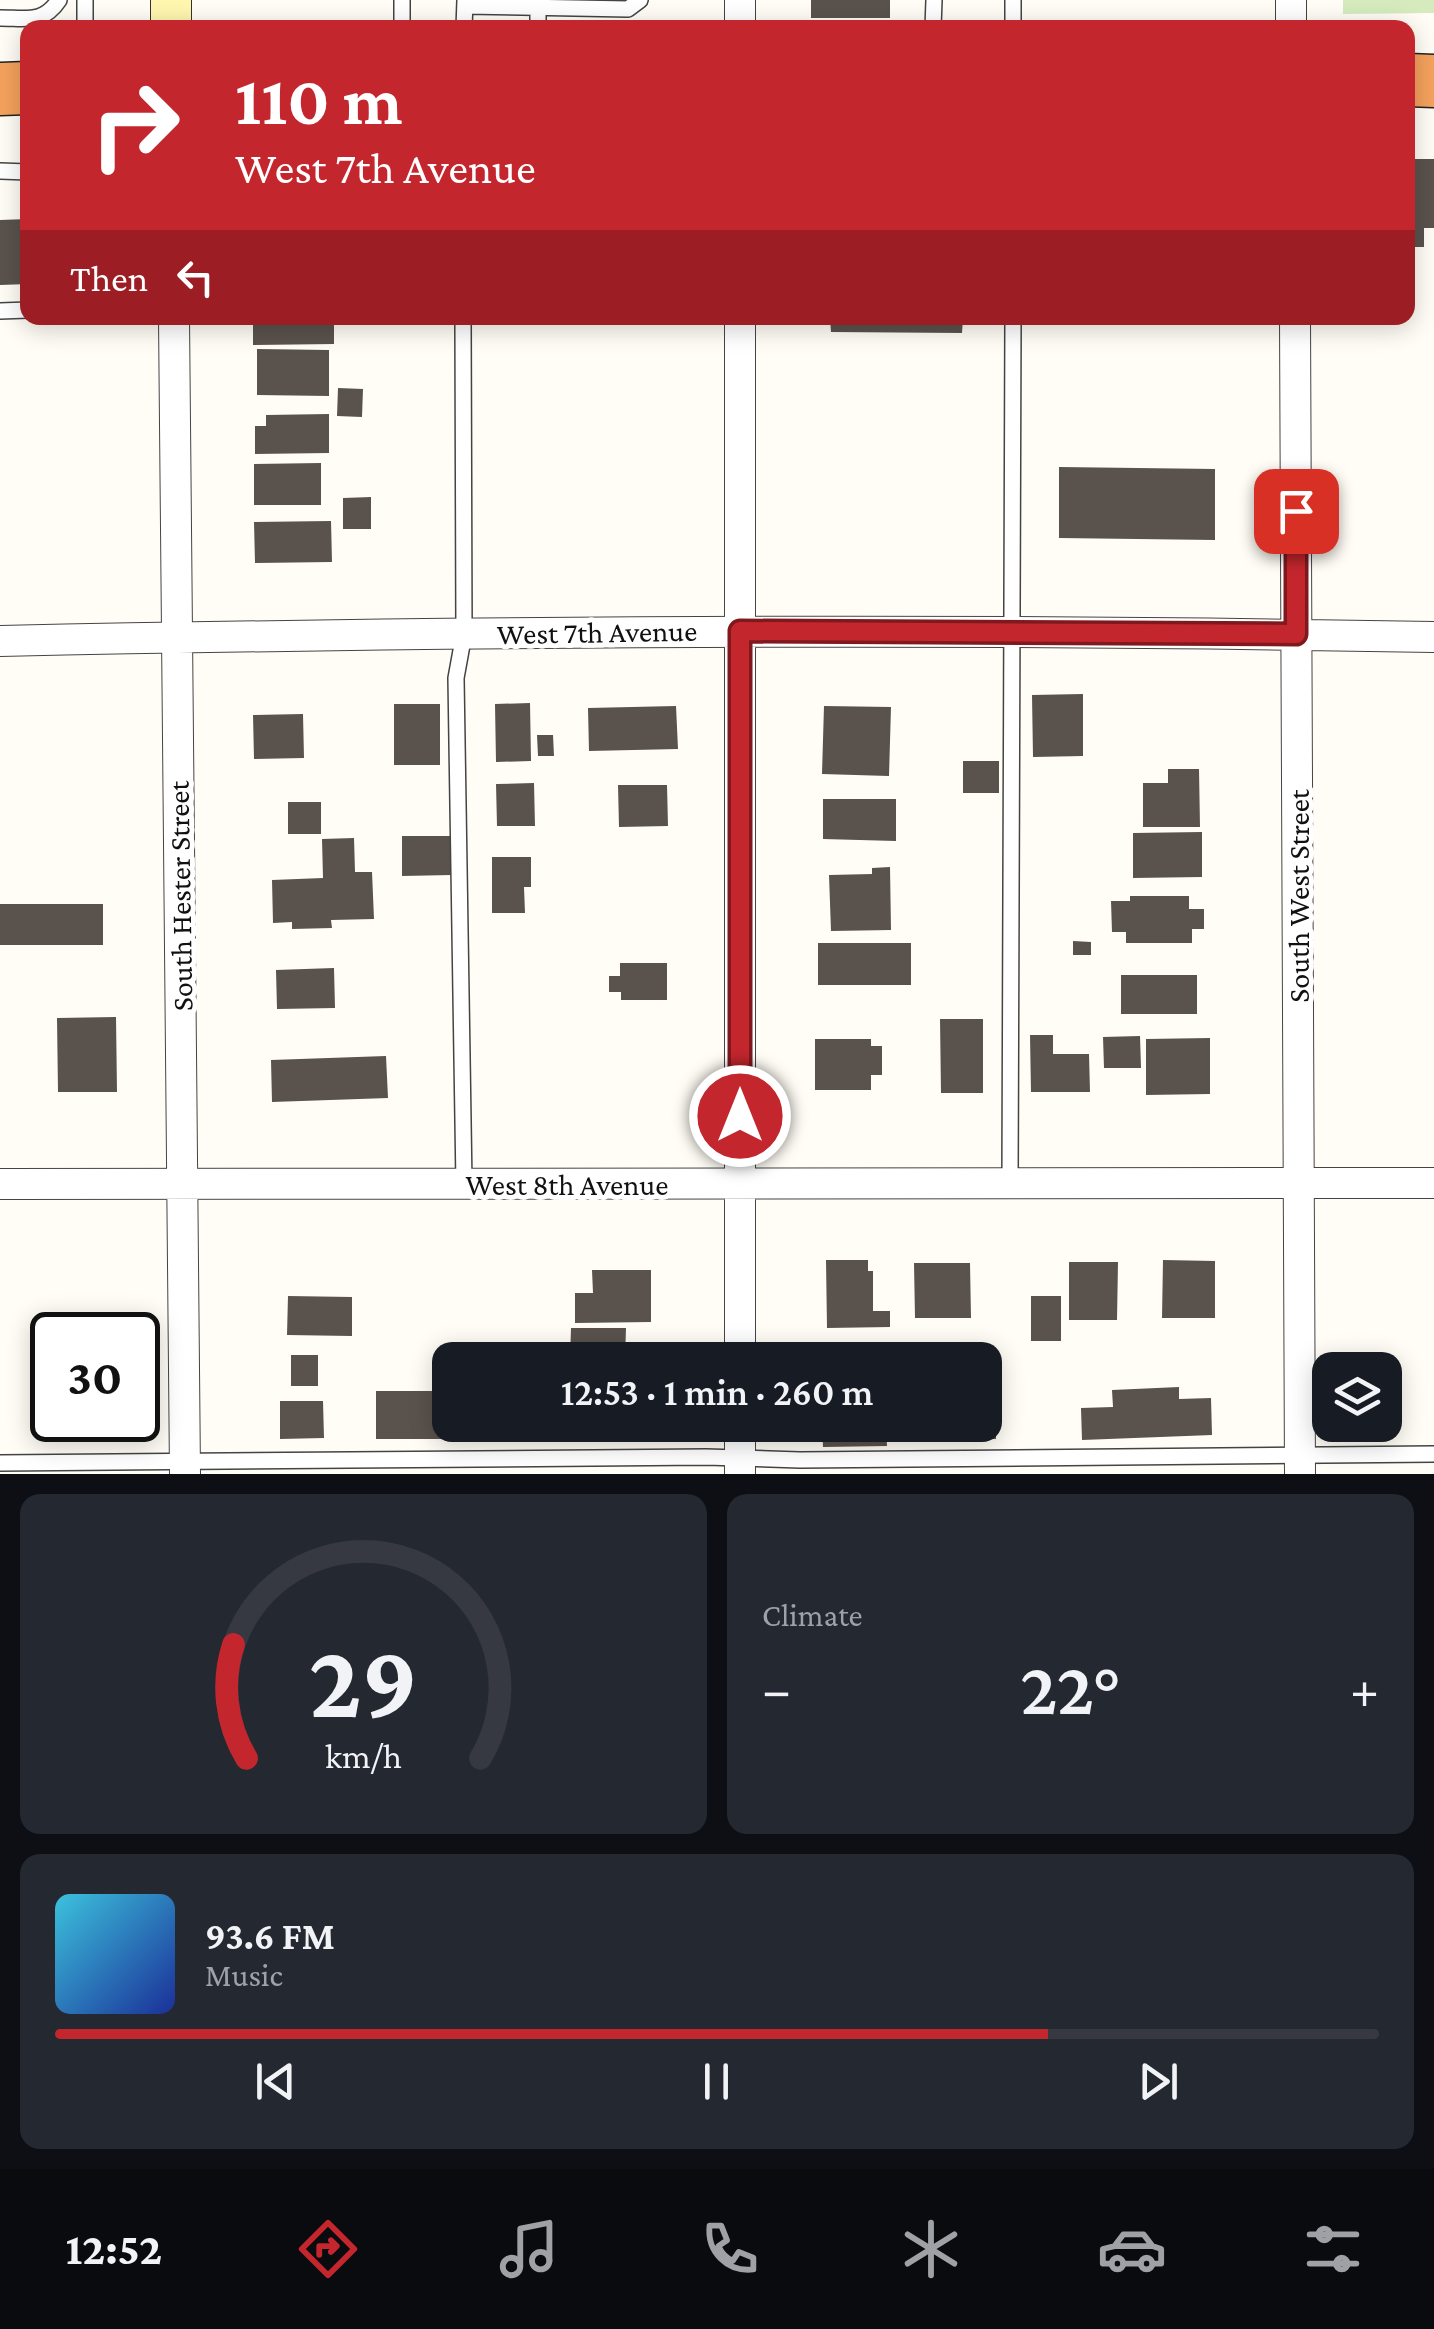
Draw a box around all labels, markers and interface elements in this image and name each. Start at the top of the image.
icon: right [70,60,200,190]
text: 110 m [235,61,403,139]
text: West 7th Avenue [235,143,536,193]
icon: left [168,250,223,305]
text: Then [70,257,148,299]
pin [1254,469,1339,554]
icon: arrive [1269,484,1324,539]
street label: West 7th Avenue [496,614,698,650]
street label: South Hester Street [161,779,199,1012]
street label: South West Street [1282,788,1315,1003]
position arrow [688,1064,792,1168]
street label: West 8th Avenue [466,1168,668,1201]
speed limit sign: 30 [30,1312,160,1442]
map controls [1312,1352,1402,1442]
button: layers [1312,1352,1402,1442]
text: 12:53 · 1 min · 260 m [561,1371,873,1413]
text: Climate [762,1597,863,1633]
text: 29 [309,1623,418,1738]
text: 22° [1020,1647,1121,1730]
text: − [762,1659,791,1720]
text: + [1350,1659,1379,1720]
text: km/h [325,1736,402,1776]
text: 93.6 FM [205,1915,335,1957]
text: Music [205,1957,283,1993]
icon: previous [248,2054,303,2109]
icon: pause [689,2054,744,2109]
icon: next [1131,2054,1186,2109]
icon: directions [293,2214,363,2284]
icon: music [494,2214,564,2284]
icon: phone [695,2214,765,2284]
icon: climate [896,2214,966,2284]
icon: car [1097,2214,1167,2284]
icon: filters [1298,2214,1368,2284]
text: 12:52 [66,2224,162,2274]

